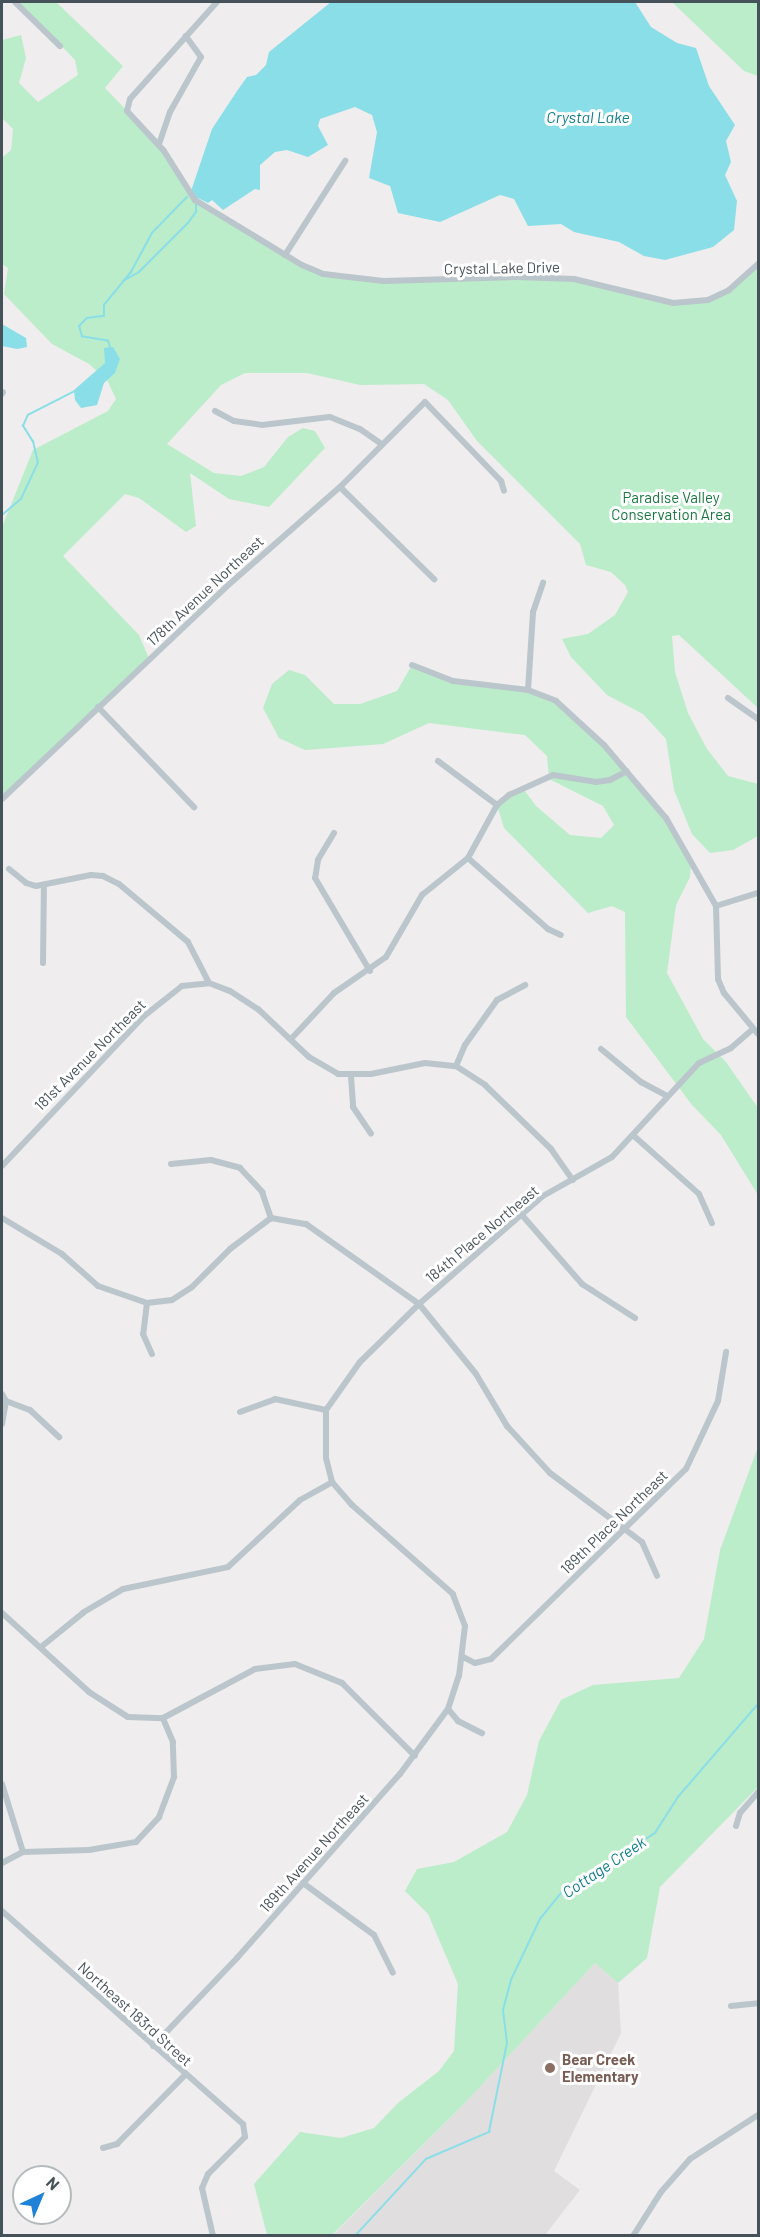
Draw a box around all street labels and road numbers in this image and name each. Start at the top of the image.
street label: Crystal Lake Drive [444,258,560,278]
street label: 178th Avenue Northeast [143,532,267,650]
street label: 181st Avenue Northeast [31,996,149,1114]
street label: 184th Place Northeast [422,1181,542,1287]
street label: 189th Place Northeast [557,1466,671,1578]
street label: 189th Avenue Northeast [256,1790,372,1916]
street label: Northeast 183rd Street [74,1958,196,2070]

